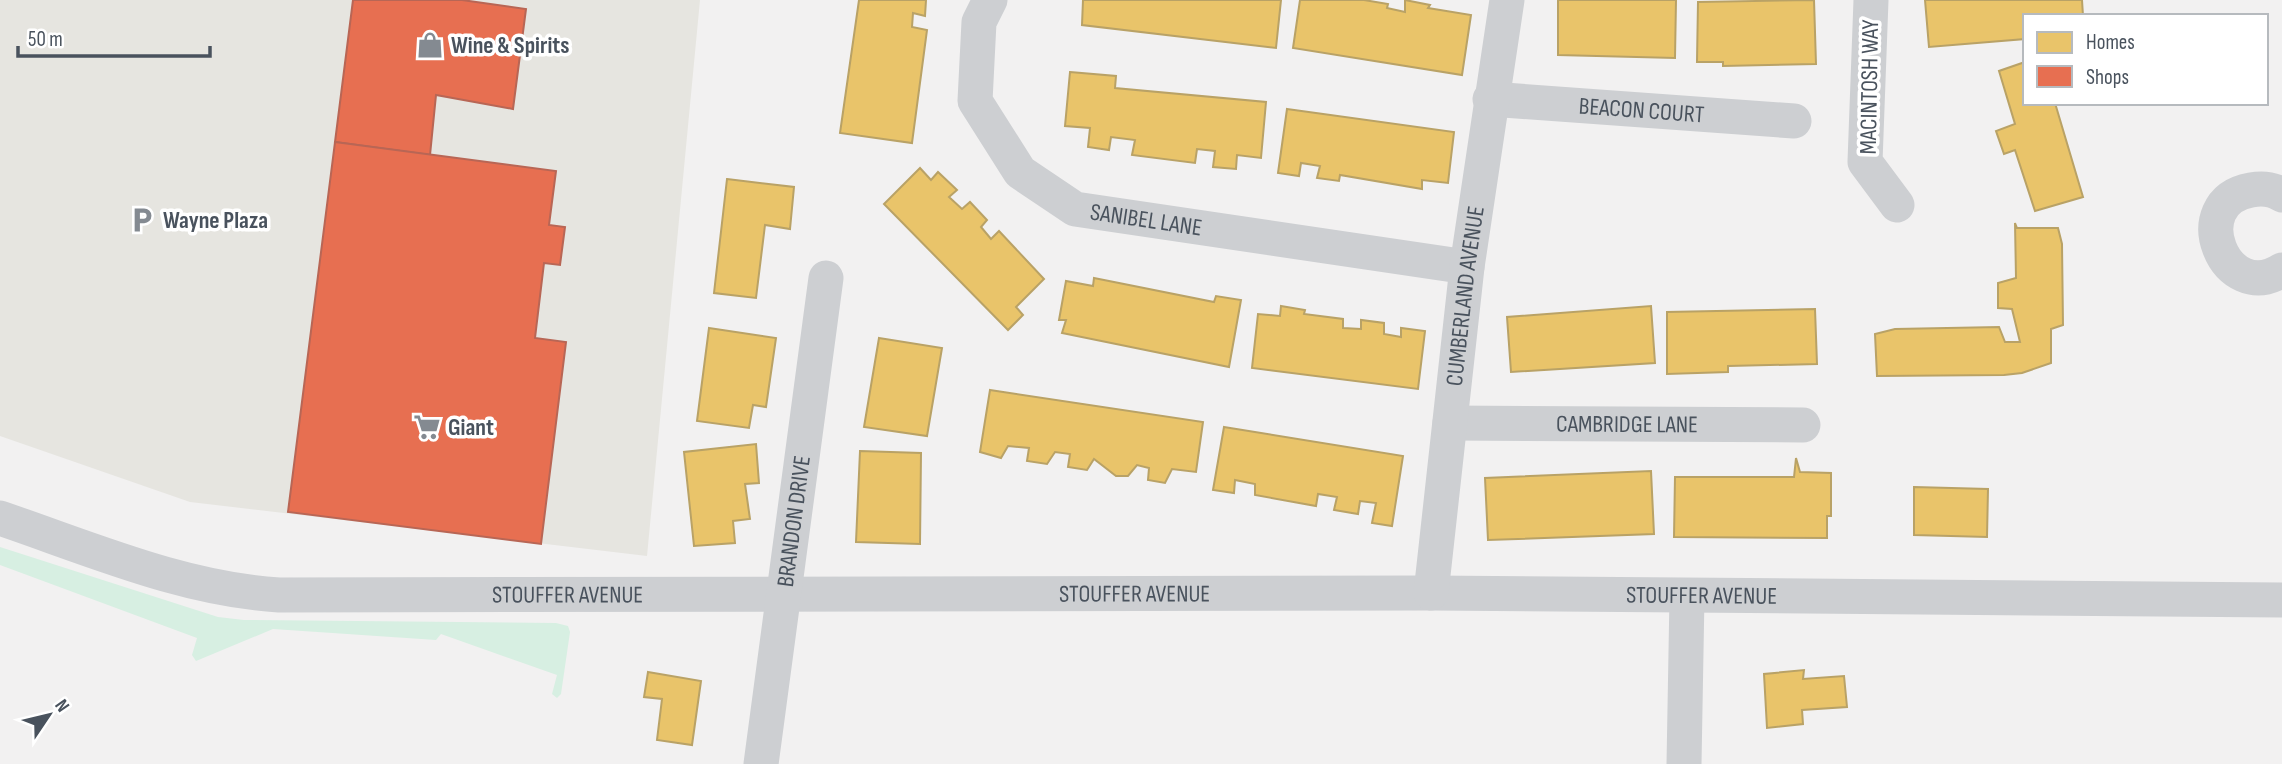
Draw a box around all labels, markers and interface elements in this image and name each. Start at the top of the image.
scale bar [18,14,210,58]
legend [2023,14,2268,105]
street label: MACINTOSH WAY [1854,19,1885,155]
text: 50 m [28,27,63,52]
shop icon: Wine & Spirits [415,30,445,60]
text: Homes [2086,30,2135,55]
place label: Wine & Spirits [451,31,569,60]
text: Shops [2086,65,2129,90]
street label: BEACON COURT [1578,91,1706,129]
street label: SANIBEL LANE [1088,197,1204,243]
street label: CUMBERLAND AVENUE [1440,204,1491,387]
parking icon: Wayne Plaza [127,205,157,235]
place label: Wayne Plaza [163,206,268,235]
street label: CAMBRIDGE LANE [1556,410,1698,439]
supermarket icon: Giant [412,412,442,442]
place label: Giant [448,413,494,442]
street label: BRANDON DRIVE [771,454,817,589]
street label: STOUFFER AVENUE [1059,579,1210,609]
street label: STOUFFER AVENUE [492,580,643,610]
street label: STOUFFER AVENUE [1626,581,1777,611]
north arrow [14,680,84,750]
text: N [49,695,74,717]

